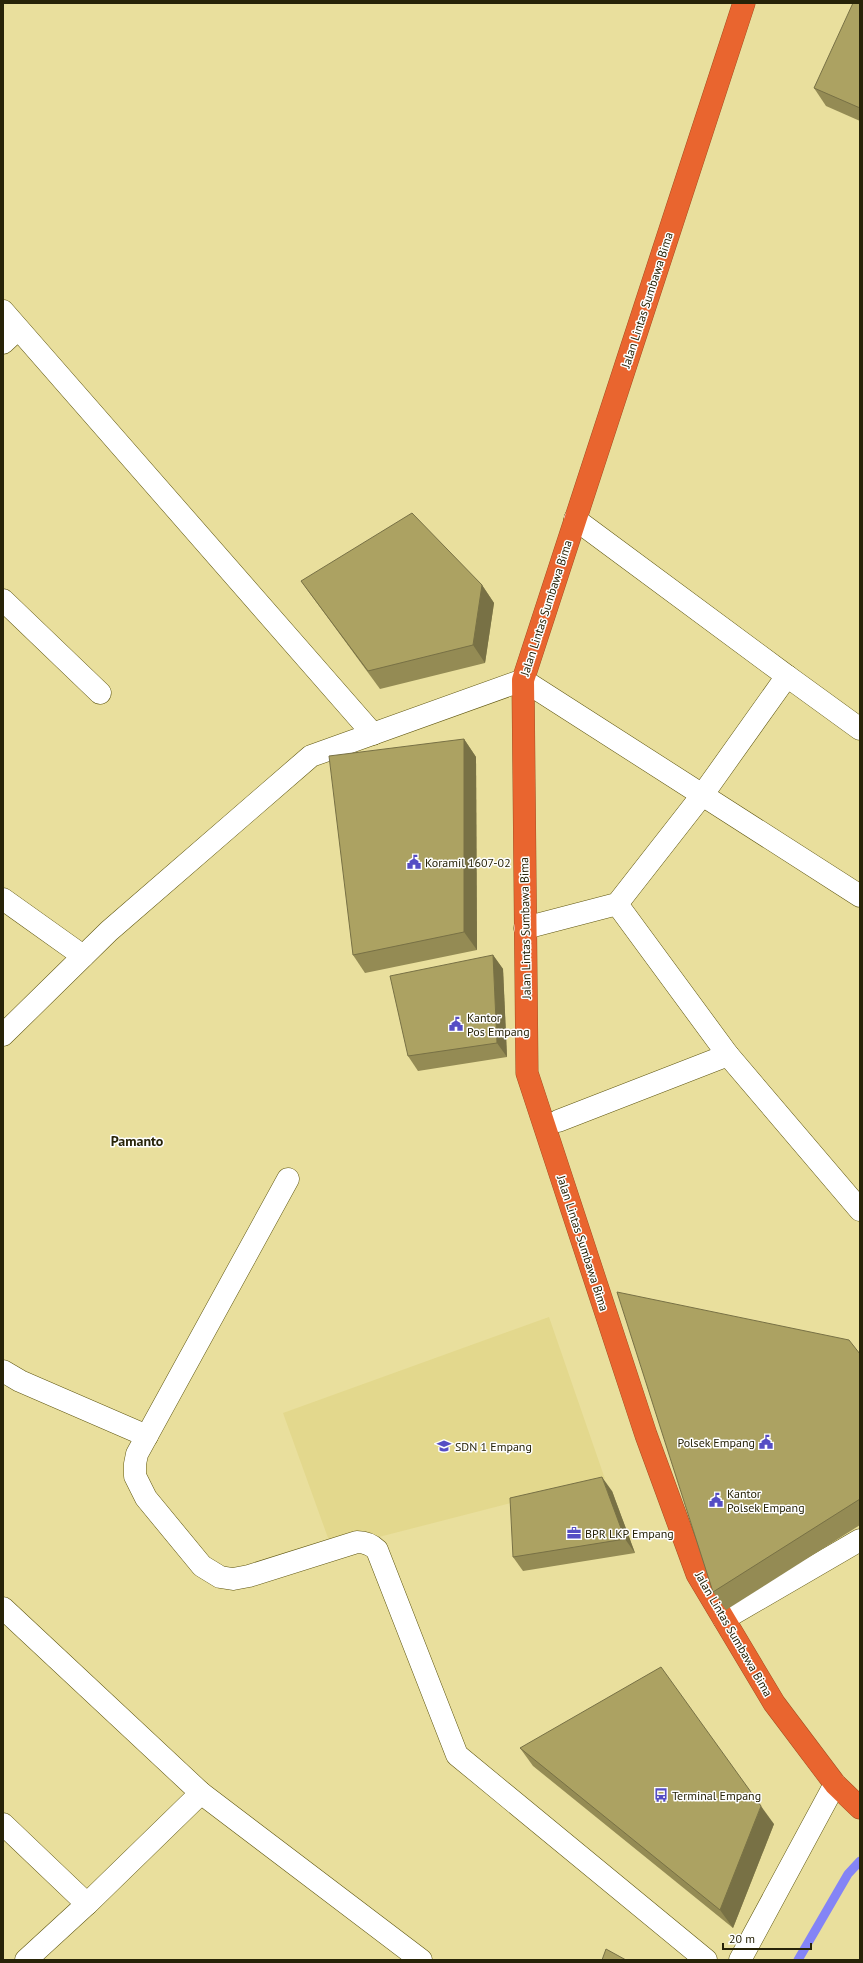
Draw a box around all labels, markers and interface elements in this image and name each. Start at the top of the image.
street label: Jalan Lintas Sumbawa Bima [618,230,676,371]
street label: Jalan Lintas Sumbawa Bima [517,538,575,679]
public building icon: Koramil 1607-02 [406,854,422,870]
place label: Koramil 1607-02 [425,855,511,870]
street label: Jalan Lintas Sumbawa Bima [516,857,534,1000]
place label: Kantor Pos Empang [467,1010,530,1039]
public building icon: Kantor Pos Empang [448,1016,464,1032]
district label: Pamanto [111,1132,164,1150]
street label: Jalan Lintas Sumbawa Bima [554,1172,612,1313]
public building icon: Polsek Empang [758,1434,774,1450]
place label: Polsek Empang [677,1435,755,1450]
school or university icon: SDN 1 Empang [436,1438,452,1454]
place label: SDN 1 Empang [455,1439,532,1454]
place label: Kantor Polsek Empang [727,1486,805,1515]
public building icon: Kantor Polsek Empang [708,1492,724,1508]
office icon: BPR LKP Empang [566,1525,582,1541]
place label: BPR LKP Empang [585,1526,674,1541]
street label: Jalan Lintas Sumbawa Bima [692,1568,776,1699]
bus stop icon: Terminal Empang [653,1787,669,1803]
place label: Terminal Empang [672,1788,761,1803]
scale bar [723,1925,811,1951]
text: 20 m [729,1931,755,1946]

